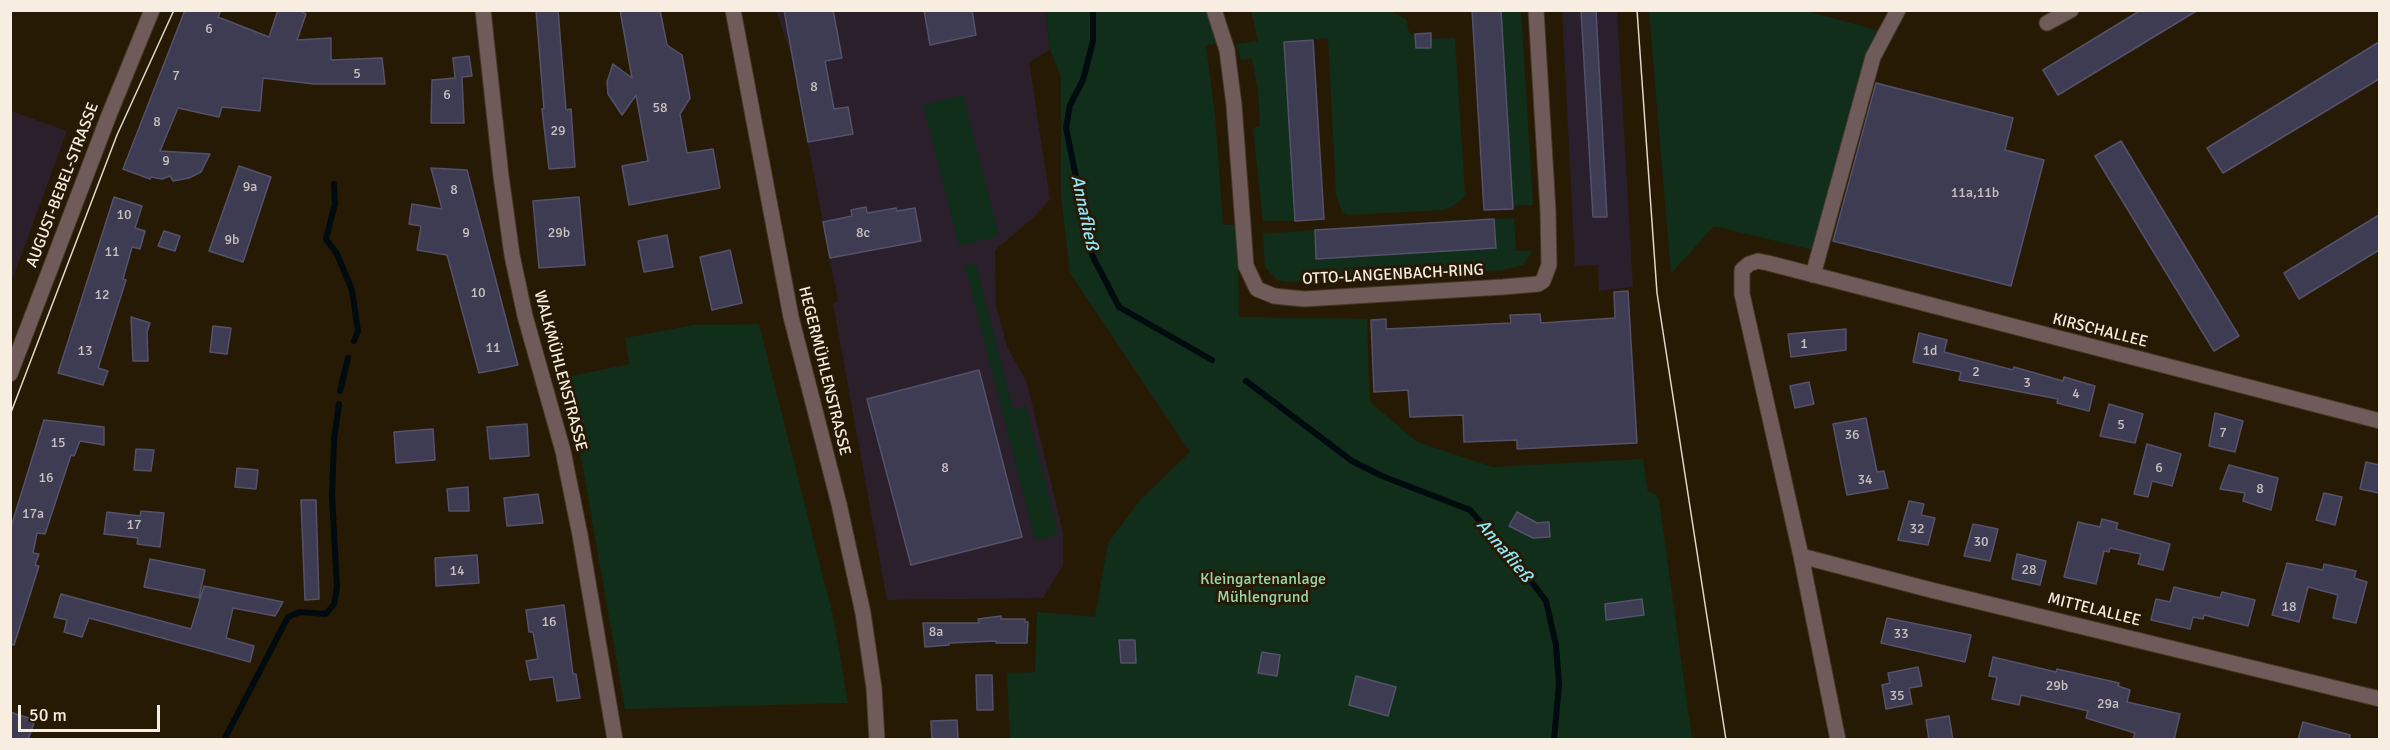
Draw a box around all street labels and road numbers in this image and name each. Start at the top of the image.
street label: AUGUST-BEBEL-STRASSE [23,100,103,270]
street label: OTTO-LANGENBACH-RING [1302,261,1484,289]
street label: HEGERMÜHLENSTRASSE [794,284,854,458]
street label: WALKMÜHLENSTRASSE [529,288,591,454]
street label: KIRSCHALLEE [2050,310,2150,352]
street label: MITTELALLEE [2045,589,2143,631]

